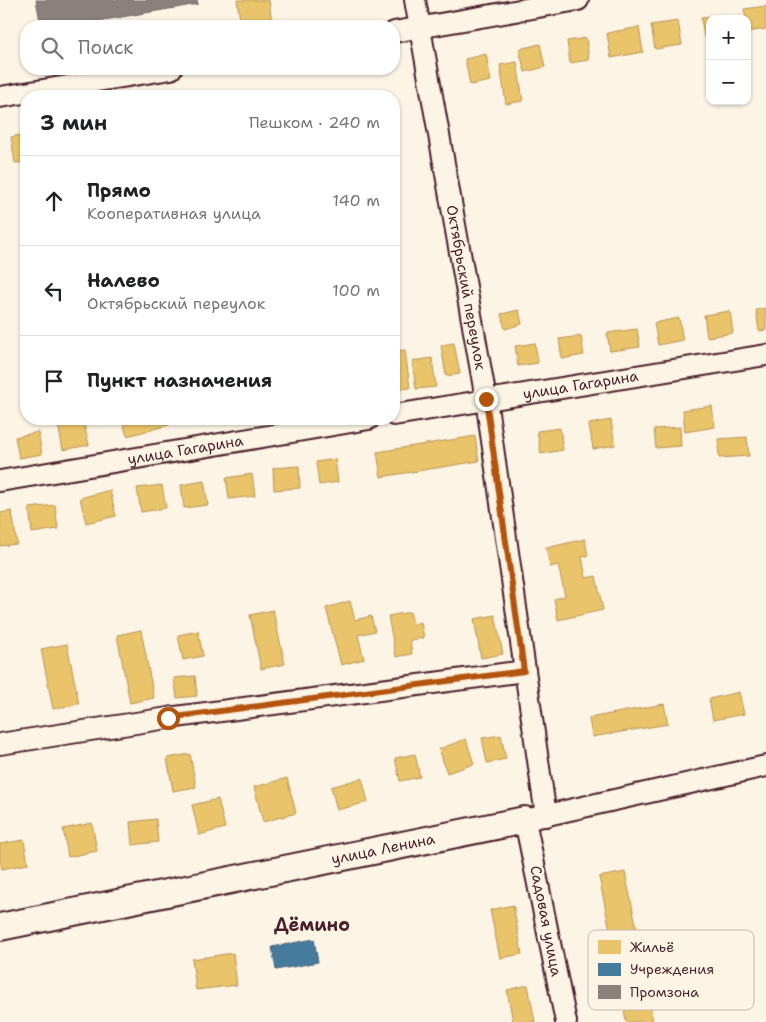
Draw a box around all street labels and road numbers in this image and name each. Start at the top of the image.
street label: Октябрьский переулок [442,203,491,372]
street label: улица Гагарина [521,366,641,404]
street label: улица Гагарина [126,430,245,469]
street label: улица Ленина [329,828,437,869]
street label: Садовая улица [525,864,567,979]

